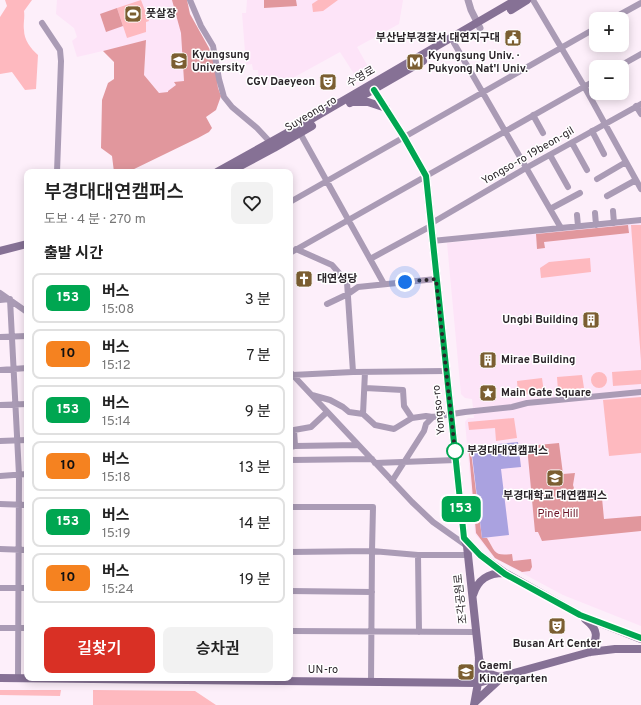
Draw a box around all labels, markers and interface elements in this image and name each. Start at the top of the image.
sports icon: 풋살장 [123,4,143,24]
place label: 풋살장 [146,7,176,21]
map controls [589,12,629,100]
button: + [589,12,629,52]
public building icon: 부산남부경찰서 대연지구대 [503,28,523,48]
place label: 부산남부경찰서 대연지구대 [376,31,500,45]
place label: Kyungsung University [192,48,250,75]
place label: Kyungsung Univ. · Pukyong Nat'l Univ. [428,49,528,76]
school or university icon: Kyungsung University [169,51,189,71]
metro station icon: Kyungsung Univ. · Pukyong Nat'l Univ. [405,52,425,72]
button: − [589,60,629,100]
street label: 수영로 [344,63,378,91]
theatre icon: CGV Daeyeon [318,72,338,92]
place label: CGV Daeyeon [246,75,315,89]
street label: Suyeong-ro [283,93,339,135]
street label: Yongso-ro 19beon-gil [479,124,577,188]
text: 부경대대연캠퍼스 [44,181,184,205]
button: heart [231,182,273,224]
text: 도보 · 4 분 · 270 m [44,212,146,228]
text: 출발 시간 [44,245,103,264]
church icon: 대연성당 [294,269,314,289]
place label: 대연성당 [317,272,357,286]
your location [395,272,415,292]
text: 버스 [102,283,130,302]
text: 153 [57,289,79,306]
text: 3 분 [245,291,271,310]
text: 15:08 [102,302,134,318]
building icon: Ungbi Building [581,310,601,330]
place label: Ungbi Building [502,313,578,327]
text: 버스 [102,339,130,358]
text: 10 [61,345,75,362]
text: 7 분 [246,347,271,366]
building icon: Mirae Building [478,350,498,370]
place label: Mirae Building [501,353,575,367]
text: 15:12 [102,358,131,374]
place icon: Main Gate Square [478,383,498,403]
street label: Yongso-ro [429,384,449,436]
place label: Main Gate Square [501,386,591,400]
text: 버스 [102,395,130,414]
text: 153 [57,401,79,418]
text: 9 분 [245,403,271,422]
text: 15:14 [102,414,131,430]
marker: 부경대대연캠퍼스 [446,442,464,460]
place label: 부경대대연캠퍼스 [467,444,548,458]
text: 버스 [102,451,130,470]
text: 10 [61,457,75,474]
text: 13 분 [239,459,271,478]
school or university icon: 부경대학교 대연캠퍼스 [545,468,565,488]
text: 15:18 [102,470,131,486]
place label: 부경대학교 대연캠퍼스 [503,489,607,503]
line badge: 153 [438,496,484,522]
text: 153 [450,500,472,517]
text: 버스 [102,507,130,526]
park label: Pine Hill [538,507,578,521]
text: 153 [57,513,79,530]
text: 14 분 [239,515,271,534]
text: 15:19 [102,526,130,542]
text: 버스 [102,563,130,582]
text: 10 [61,569,75,586]
text: 19 분 [239,571,271,590]
street label: 조각공원로 [451,573,471,625]
text: 15:24 [102,582,134,598]
theatre icon: Busan Art Center [547,616,567,636]
button: 길찾기 [44,627,155,673]
button: 승차권 [163,627,273,673]
place label: Busan Art Center [513,637,602,651]
place label: Gaemi Kindergarten [479,659,547,686]
school or university icon: Gaemi Kindergarten [456,662,476,682]
street label: UN-ro [308,663,338,677]

